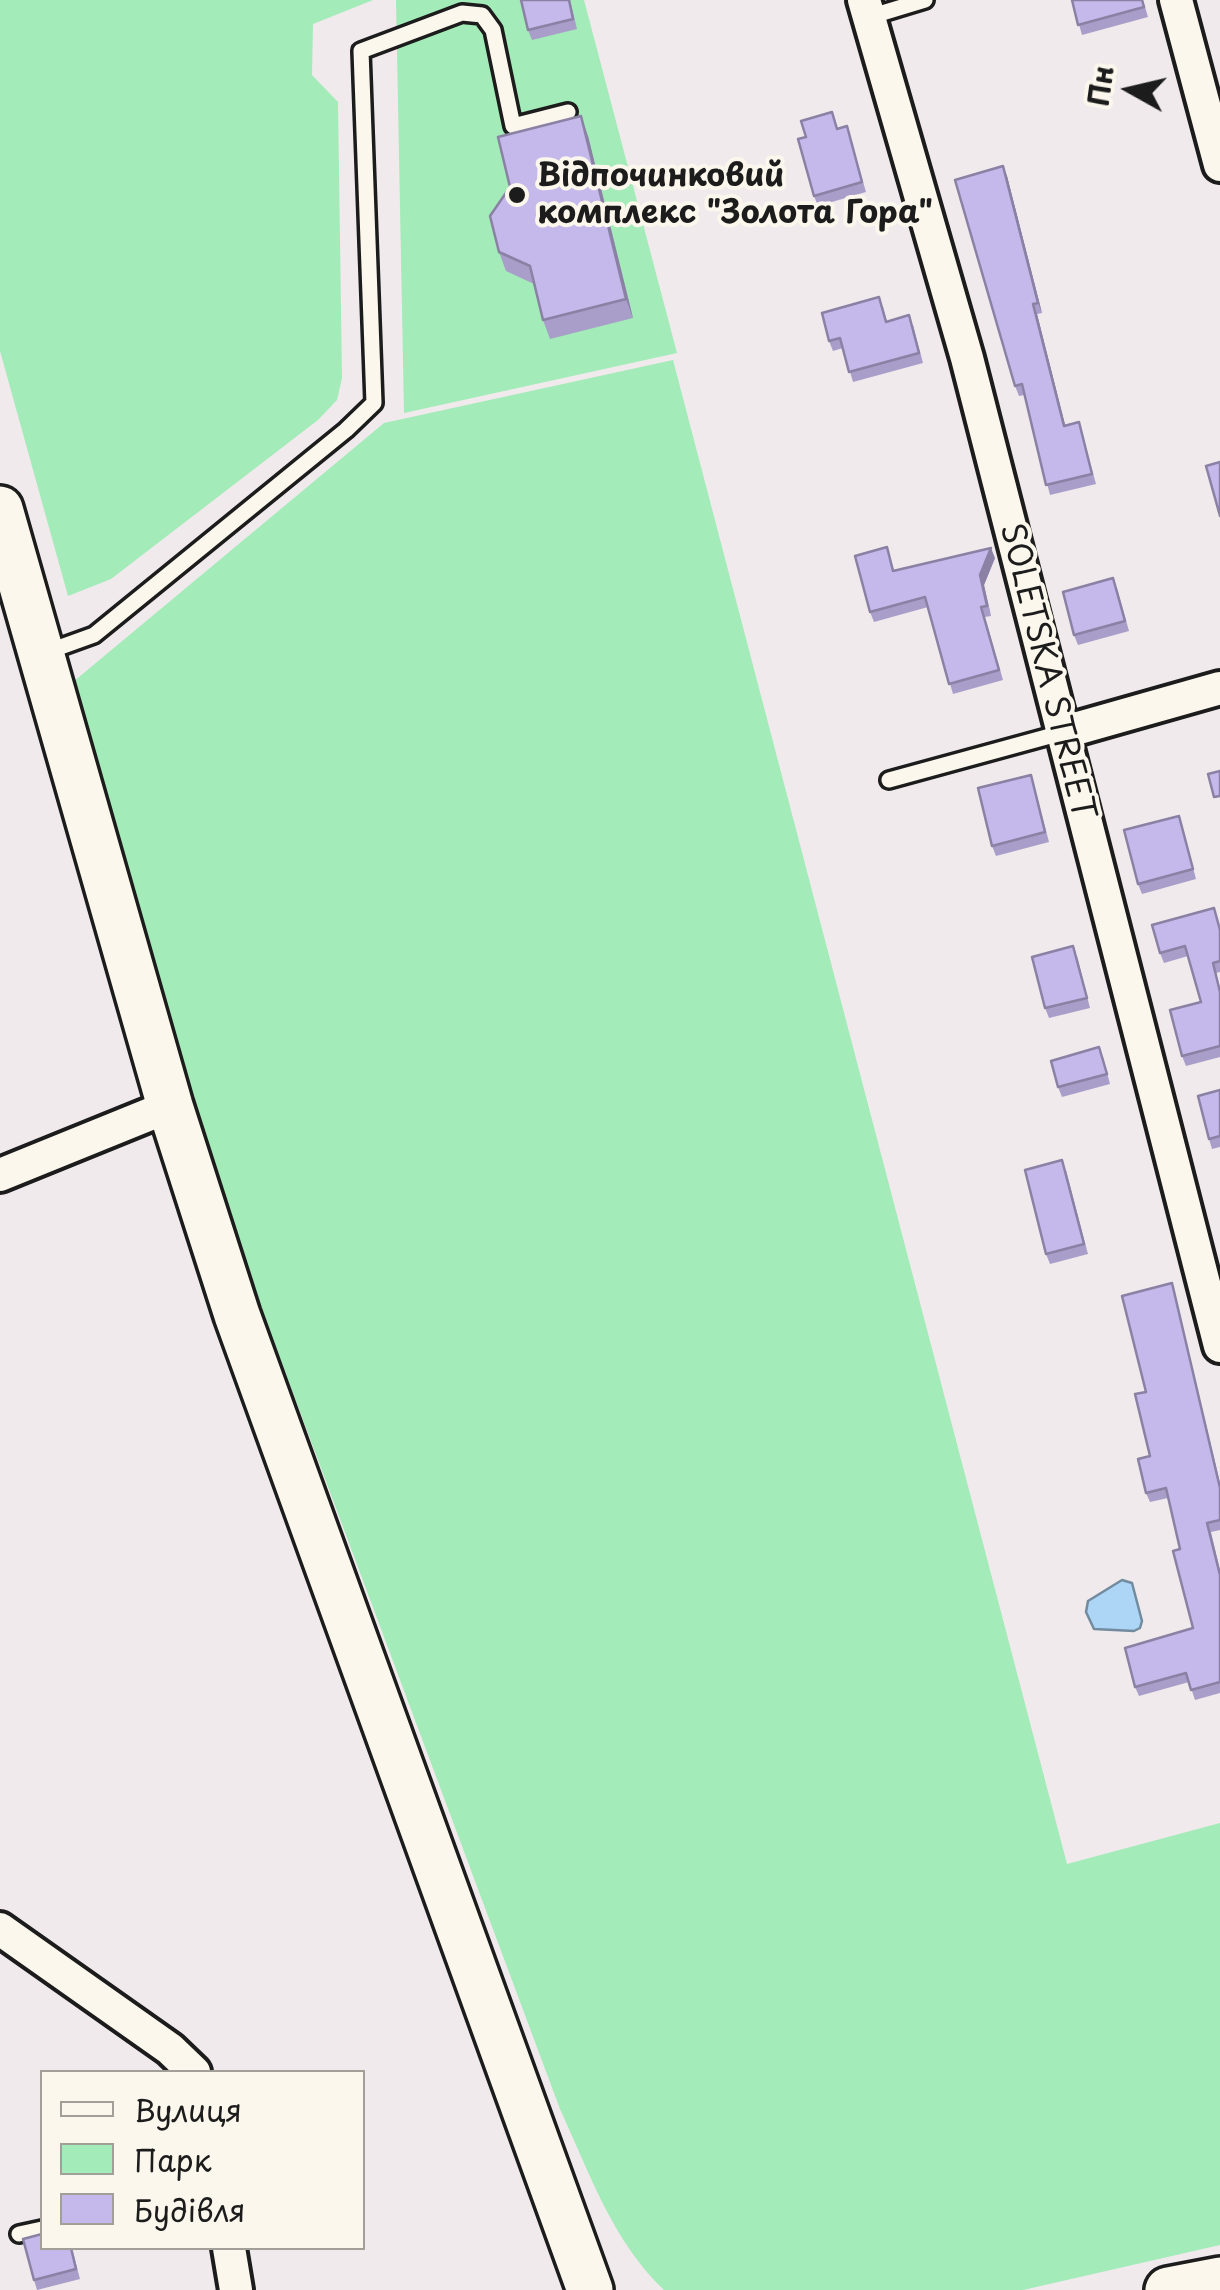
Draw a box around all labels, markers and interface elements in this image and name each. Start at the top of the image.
north arrow [1080,40,1180,140]
text: Пн [1076,63,1124,109]
place label: Відпочинковий комплекс "Золота Гора" [537,158,933,233]
marker: Відпочинковий комплекс "Золота Гора" [506,184,528,206]
street label: SOLETSKA STREET [991,520,1101,824]
legend [40,2070,365,2250]
text: Вулиця [134,2087,242,2132]
text: Парк [134,2137,211,2182]
text: Будівля [134,2187,246,2232]

